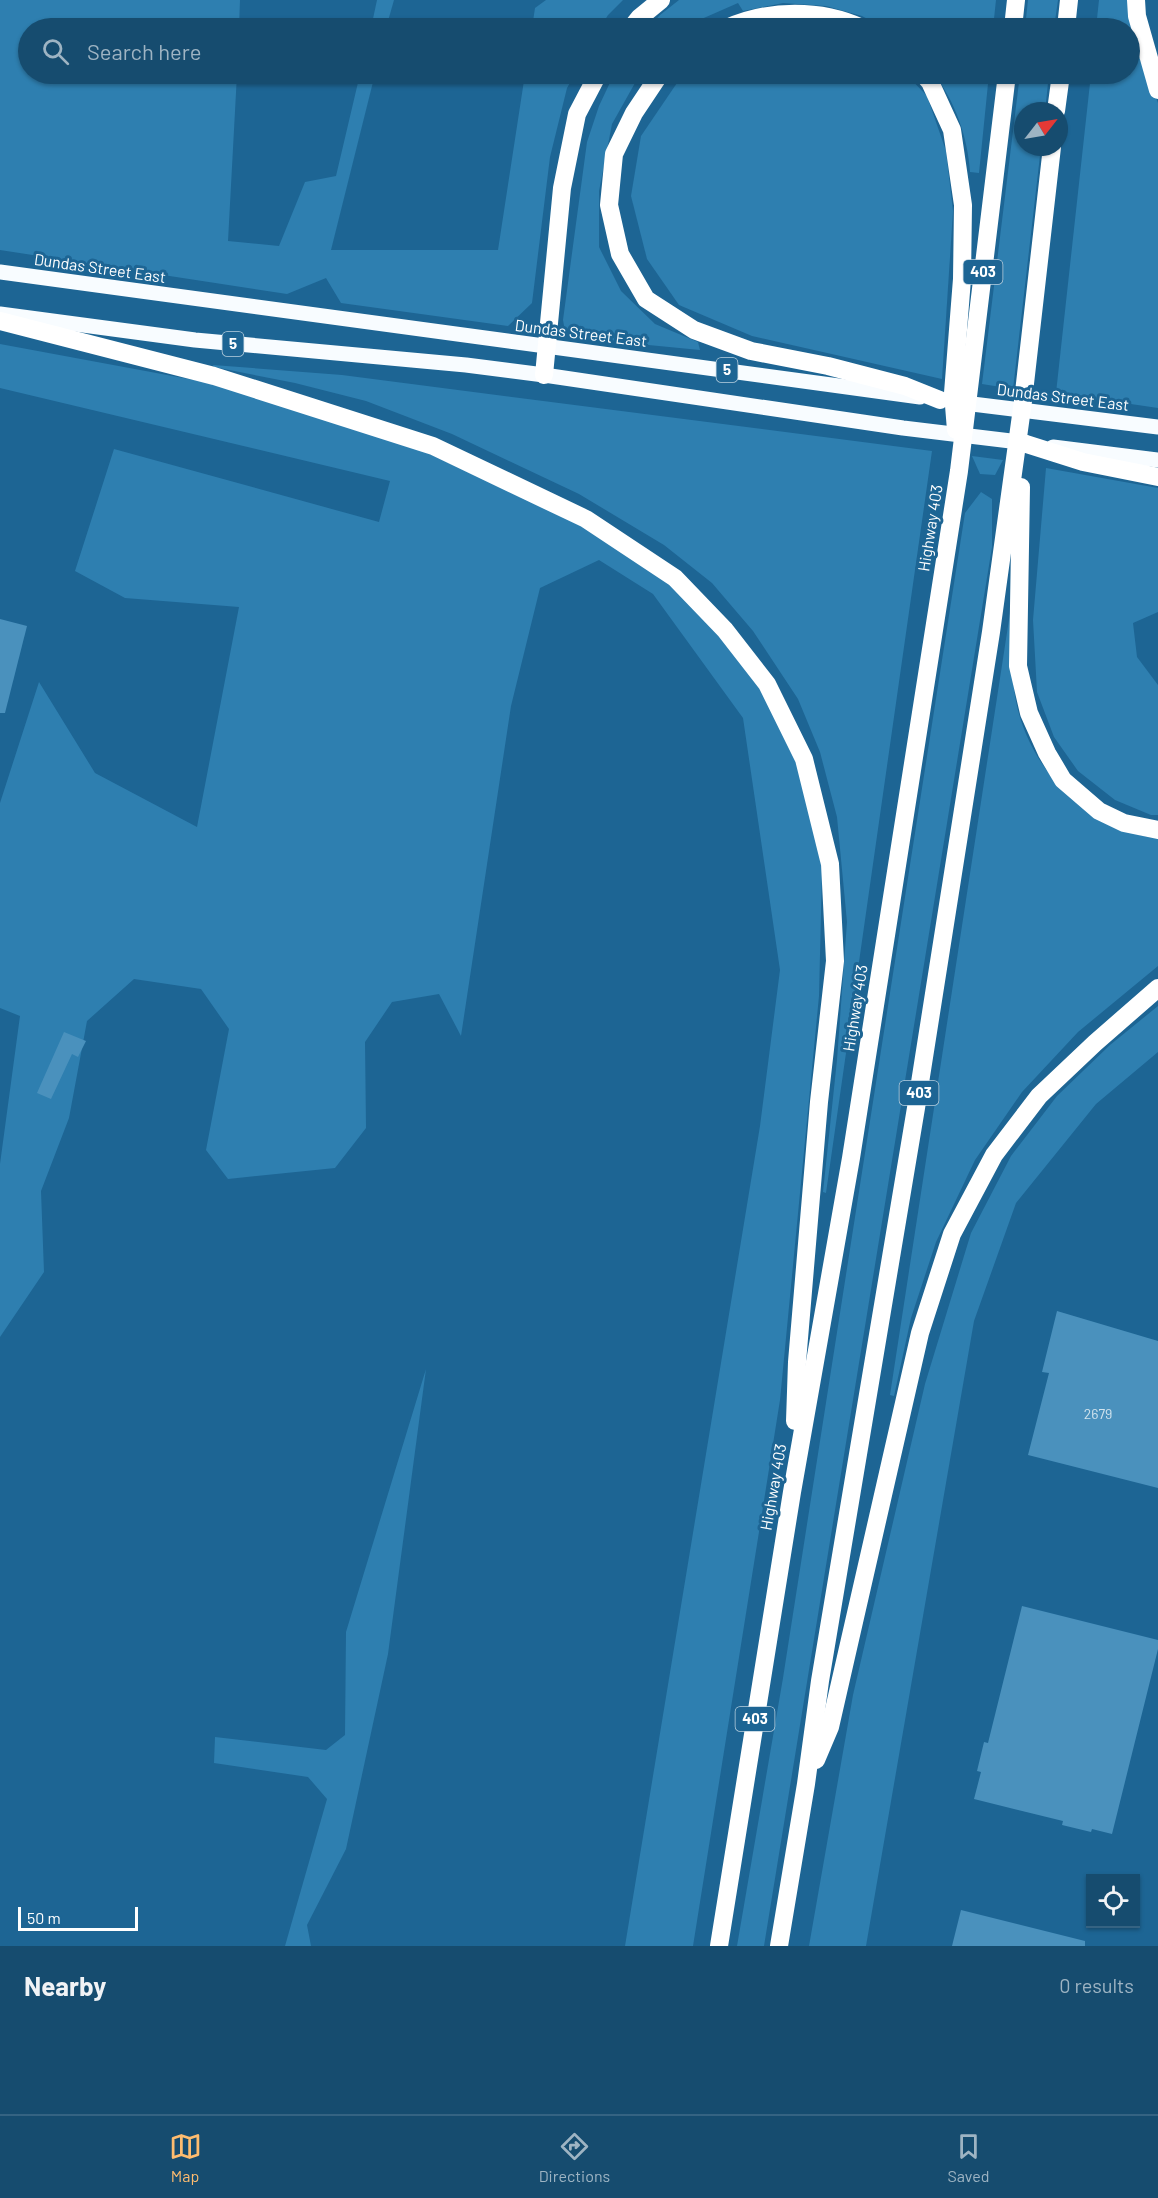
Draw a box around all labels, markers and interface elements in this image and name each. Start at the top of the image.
search box [18,18,1140,84]
icon: search [39,35,72,68]
text: Search here [87,38,201,64]
north arrow [1014,102,1068,156]
street label: Dundas Street East [33,249,167,286]
road number: 403 [964,260,1002,284]
street label: Dundas Street East [514,315,648,350]
road number: 5 [222,332,244,356]
road number: 5 [716,358,738,382]
street label: Dundas Street East [996,379,1130,414]
street label: Highway 403 [913,483,946,573]
street label: Highway 403 [838,963,871,1053]
road number: 403 [900,1081,938,1105]
house number: 2679 [1084,1405,1112,1422]
street label: Highway 403 [756,1442,789,1532]
road number: 403 [736,1707,774,1731]
map controls [1086,1874,1140,1928]
button: locate [1086,1874,1140,1928]
scale bar [18,1904,138,1932]
text: 50 m [27,1908,61,1927]
text: Nearby [24,1970,106,2001]
text: 0 results [1059,1973,1134,1997]
tab: Map [169,2130,202,2185]
tab: Directions [539,2130,610,2185]
tab: Saved [947,2130,989,2185]

